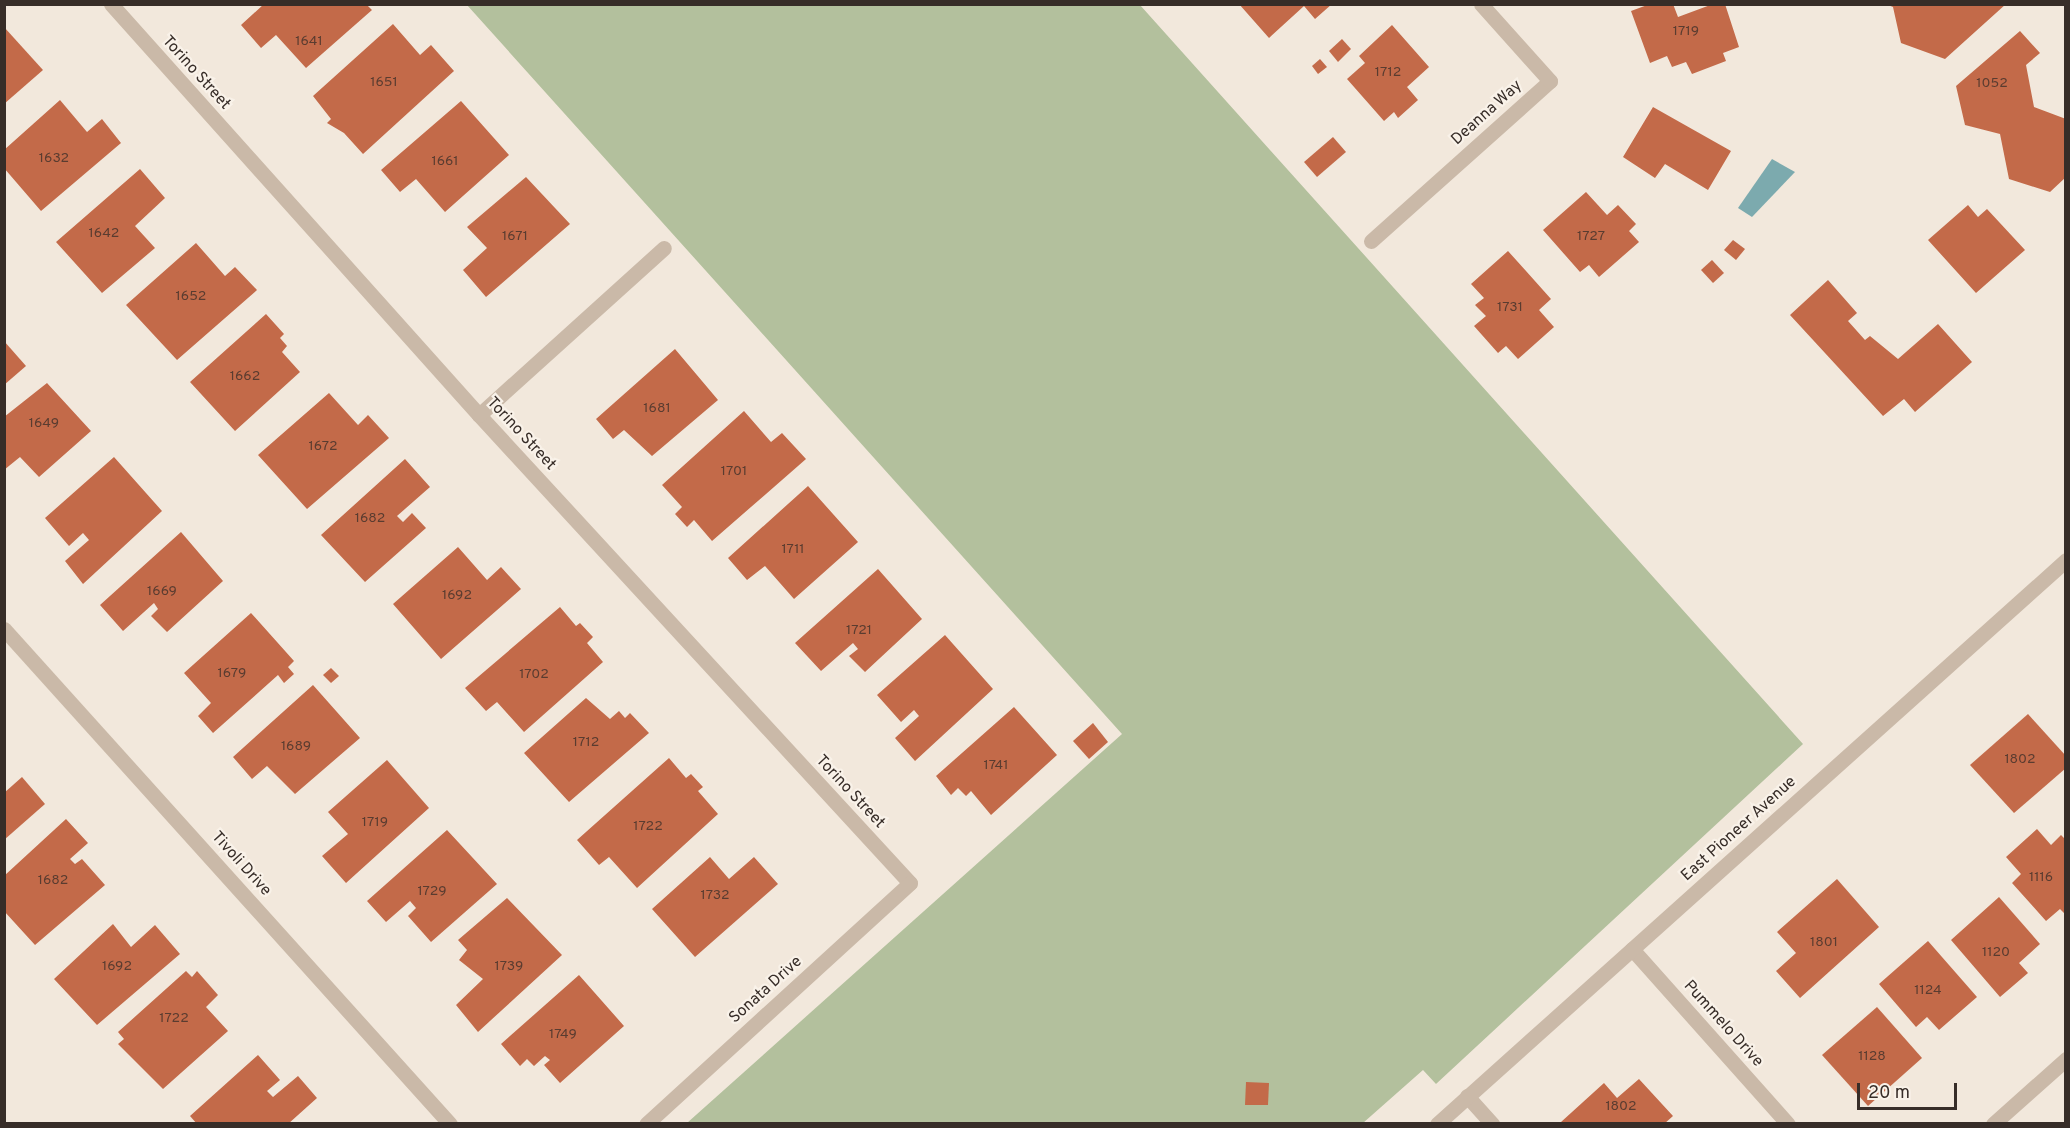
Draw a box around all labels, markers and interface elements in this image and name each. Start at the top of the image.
house number: 1719 [1673,24,1699,40]
street label: Torino Street [158,32,234,114]
house number: 1641 [295,34,323,50]
house number: 1712 [1375,65,1401,81]
house number: 1651 [370,75,398,91]
street label: Deanna Way [1448,76,1526,150]
house number: 1052 [1976,76,2008,92]
house number: 1632 [39,151,69,167]
house number: 1661 [431,154,459,170]
house number: 1642 [89,226,119,242]
house number: 1671 [502,229,528,245]
house number: 1727 [1577,229,1605,245]
house number: 1652 [176,289,206,305]
house number: 1731 [1497,300,1523,316]
house number: 1662 [230,369,260,385]
street label: Torino Street [482,393,560,475]
house number: 1681 [643,401,671,417]
house number: 1649 [29,416,59,432]
house number: 1672 [309,439,337,455]
house number: 1701 [721,464,747,480]
house number: 1682 [355,511,385,527]
house number: 1711 [781,542,805,558]
house number: 1669 [147,584,177,600]
house number: 1692 [442,588,472,604]
house number: 1721 [846,623,872,639]
house number: 1679 [218,666,246,682]
house number: 1702 [519,667,549,683]
house number: 1712 [573,735,599,751]
house number: 1689 [281,739,311,755]
street label: Torino Street [811,751,889,833]
house number: 1802 [2004,752,2036,768]
house number: 1741 [984,758,1008,774]
street label: East Pioneer Avenue [1677,772,1801,886]
house number: 1719 [362,815,388,831]
house number: 1722 [633,819,663,835]
street label: Tivoli Drive [207,828,275,900]
house number: 1116 [2029,870,2053,886]
house number: 1682 [38,873,68,889]
house number: 1729 [417,884,447,900]
house number: 1732 [701,888,729,904]
house number: 1801 [1810,935,1838,951]
house number: 1120 [1982,945,2010,961]
street label: Sonata Drive [726,952,806,1028]
house number: 1692 [102,959,132,975]
house number: 1739 [495,959,523,975]
street label: Pummelo Drive [1679,977,1767,1071]
house number: 1124 [1914,983,1942,999]
house number: 1722 [159,1011,189,1027]
house number: 1749 [549,1027,577,1043]
house number: 1128 [1858,1049,1886,1065]
scale bar [1860,1071,1960,1109]
text: 20 m [1868,1082,1910,1105]
house number: 1802 [1605,1099,1637,1115]

